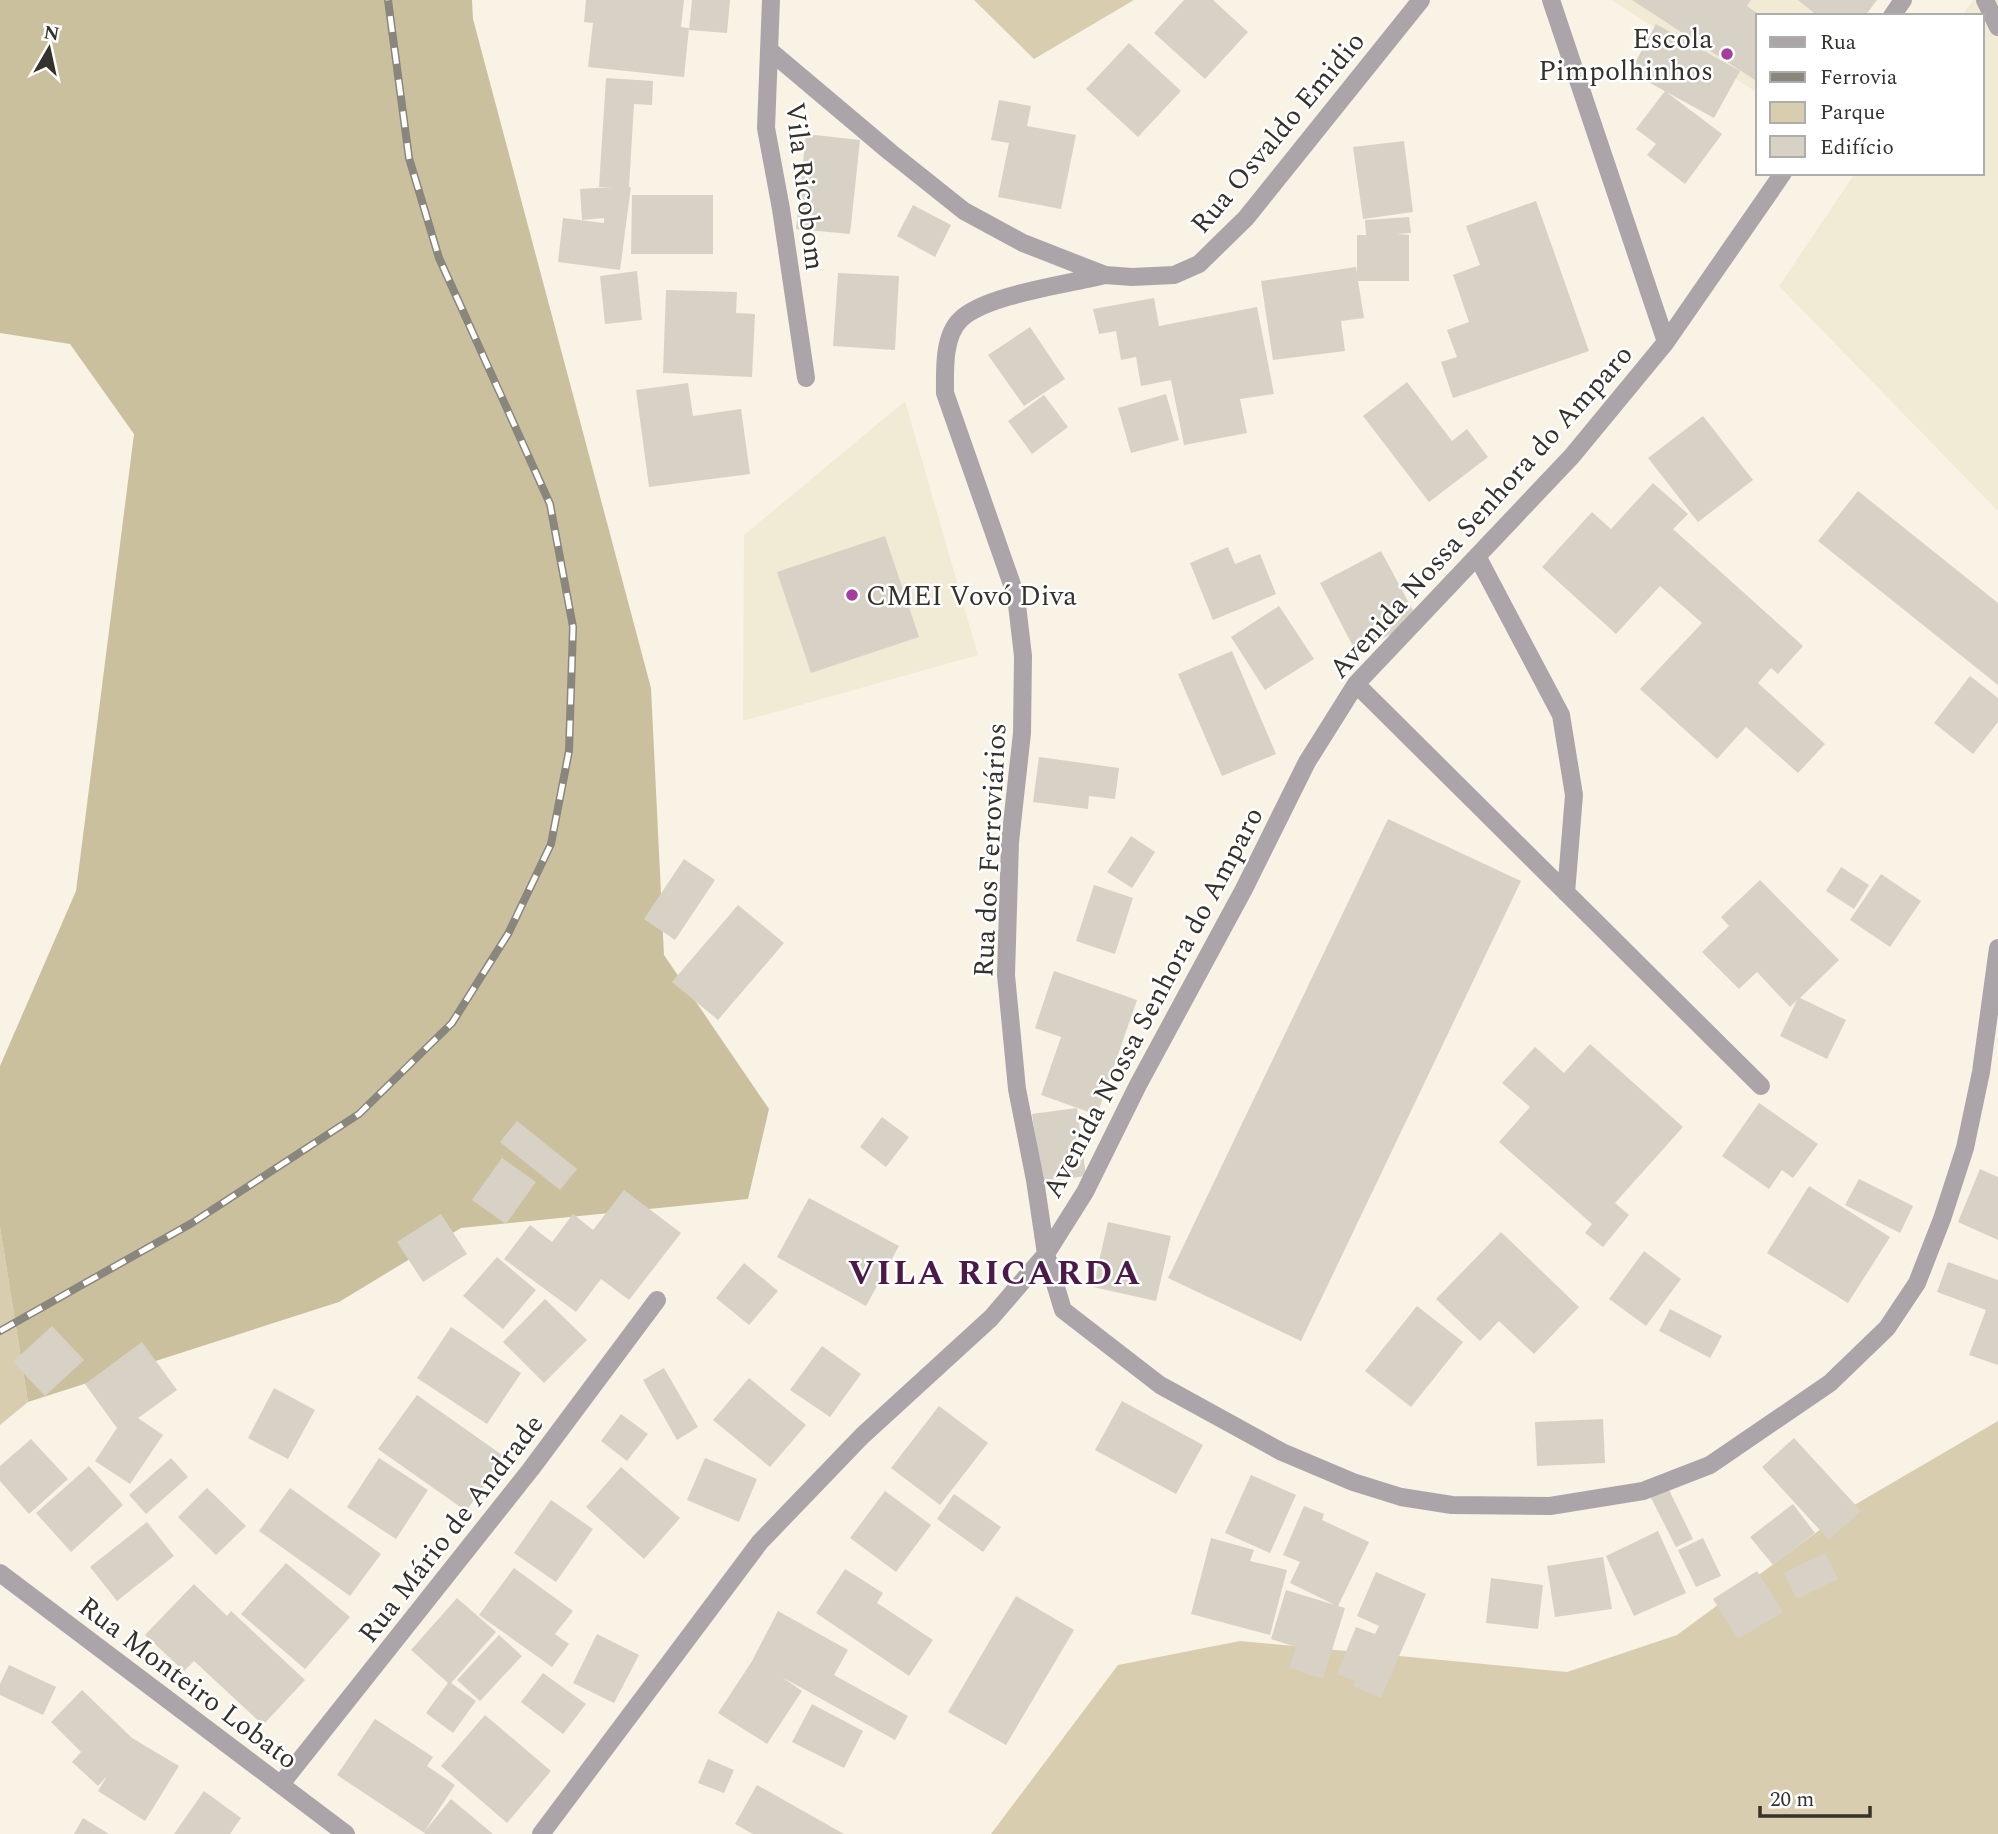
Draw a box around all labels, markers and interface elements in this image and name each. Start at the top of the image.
north arrow [14,14,84,84]
legend [1756,14,1984,175]
text: N [41,18,61,49]
place label: Escola Pimpolhinhos [1538,18,1713,93]
street label: Rua Osvaldo Emidio [1180,22,1376,244]
text: Rua [1820,27,1857,59]
marker: Escola Pimpolhinhos [1719,46,1735,62]
text: Ferrovia [1820,62,1898,94]
text: Parque [1820,97,1885,129]
street label: Vila Ricobom [773,100,836,273]
text: Edifício [1820,132,1894,164]
street label: Avenida Nossa Senhora do Amparo [1319,335,1644,689]
place label: CMEI Vovó Diva [866,575,1077,618]
marker: CMEI Vovó Diva [844,587,860,603]
street label: Rua dos Ferroviários [962,722,1019,979]
street label: Avenida Nossa Senhora do Amparo [1032,799,1275,1206]
district label: VILA RICARDA [848,1247,1142,1300]
street label: Rua Mário de Andrade [348,1405,555,1653]
street label: Rua Monteiro Lobato [69,1586,307,1780]
scale bar [1760,1774,1870,1818]
text: 20 m [1770,1784,1814,1816]

